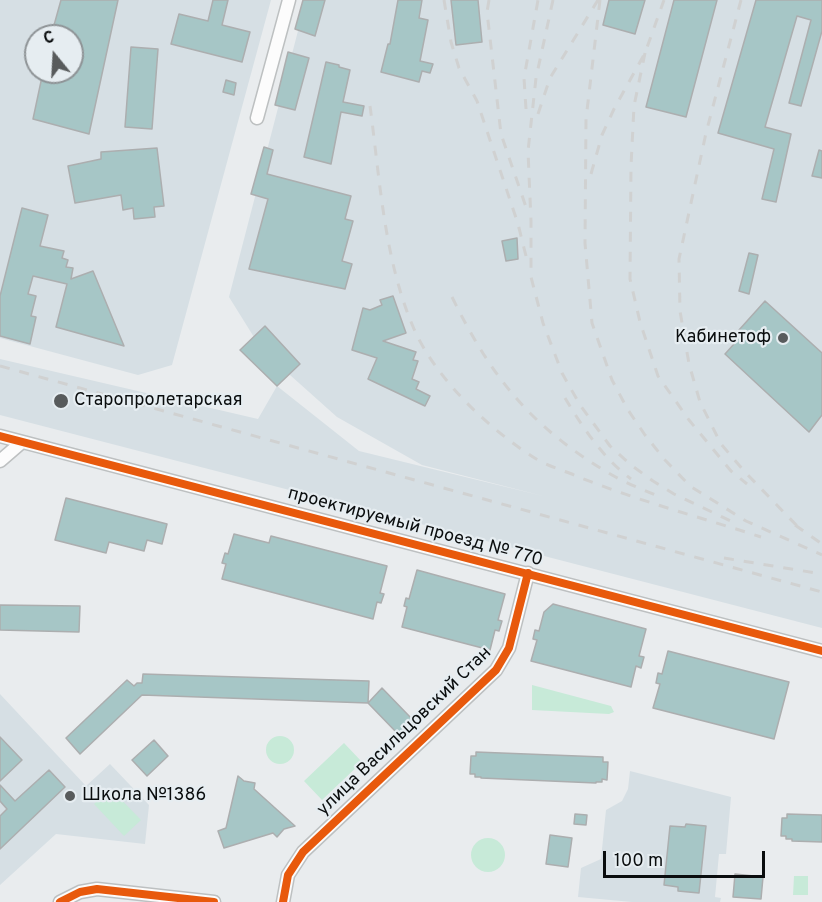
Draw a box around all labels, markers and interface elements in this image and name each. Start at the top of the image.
north arrow [24,24,84,84]
text: С [41,28,57,50]
place label: Кабинетоф [675,327,771,349]
marker: Кабинетоф [776,331,790,345]
place label: Старопролетарская [74,390,243,412]
marker: Старопролетарская [52,392,70,410]
street label: проектируемый проезд № 770 [285,484,545,572]
street label: улица Васильцовский Стан [313,643,497,821]
place label: Школа №1386 [82,785,206,807]
marker: Школа №1386 [63,789,77,803]
scale bar [606,839,768,877]
text: 100 m [614,850,663,873]

